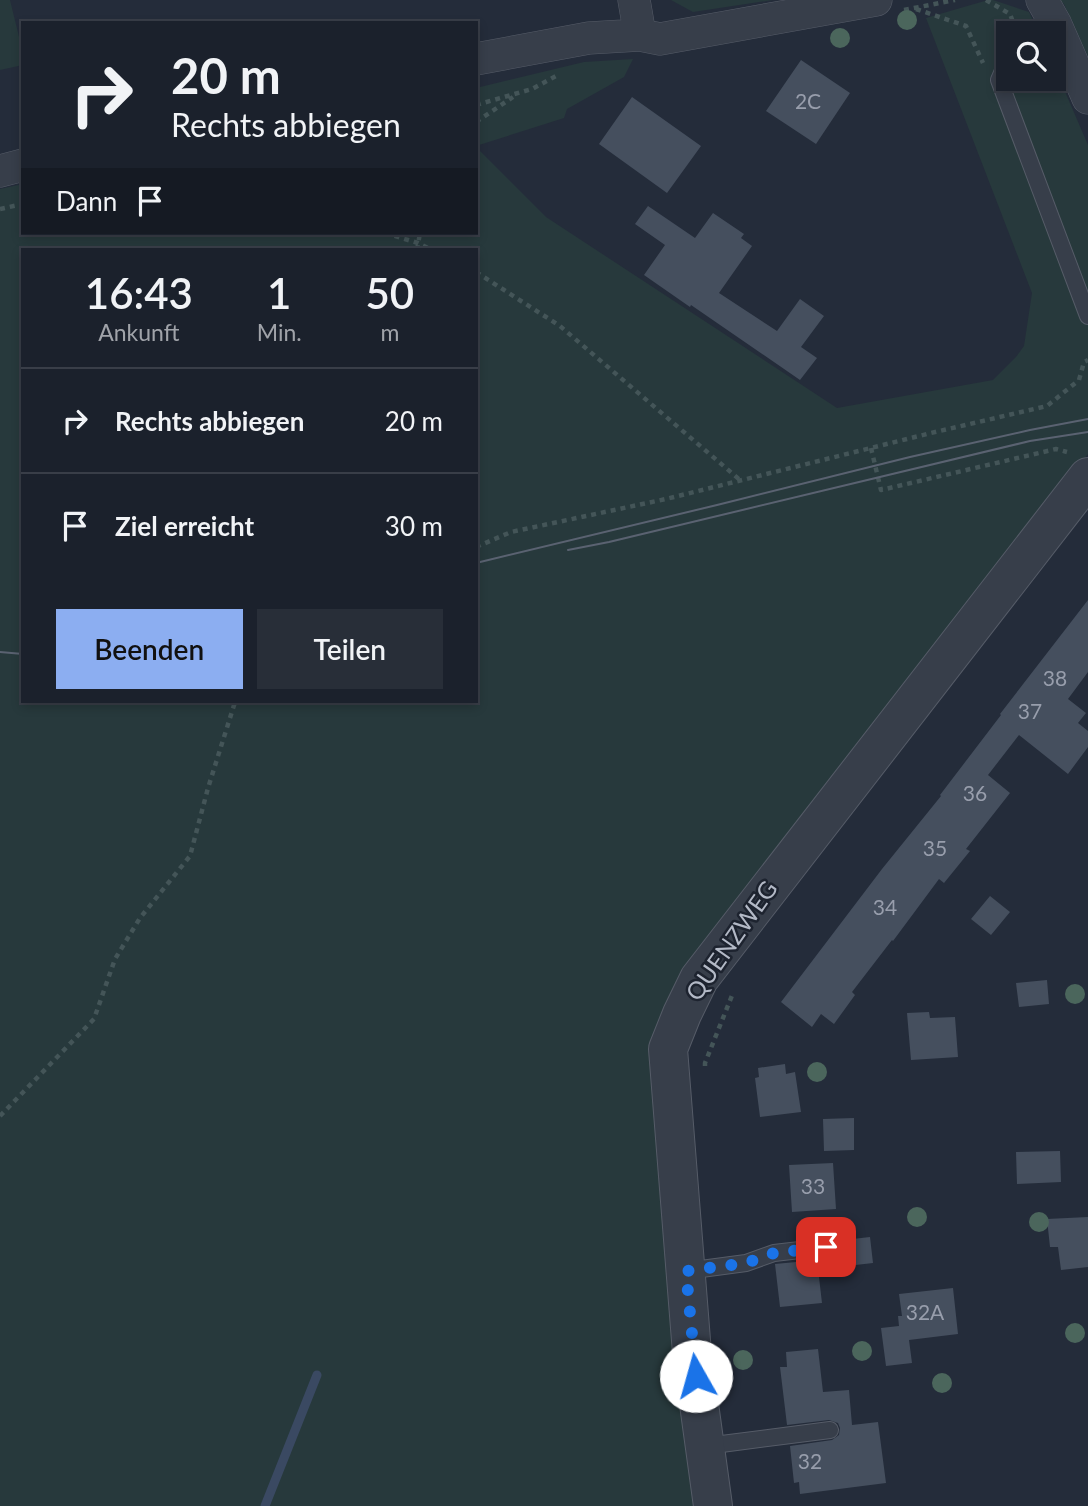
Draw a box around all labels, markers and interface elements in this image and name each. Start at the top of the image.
map controls [996,21,1066,91]
button: search [996,21,1066,91]
text: 20 m [171,46,281,104]
icon: right [56,49,147,140]
house number: 2C [795,88,821,113]
text: Rechts abbiegen [171,105,401,144]
icon: arrive [131,182,169,220]
text: Dann [56,185,117,217]
text: 16:43 [85,268,193,318]
text: 1 [267,268,291,318]
text: 50 [365,268,414,318]
text: Ankunft [98,318,179,346]
text: Min. [257,318,302,346]
text: m [380,318,399,346]
icon: right [56,402,94,440]
text: Rechts abbiegen [115,405,304,437]
text: 20 m [385,405,443,437]
icon: arrive [56,507,94,545]
text: Ziel erreicht [115,510,254,542]
text: 30 m [385,510,443,542]
button: Beenden [56,609,243,689]
button: Teilen [257,609,443,689]
house number: 38 [1043,665,1067,690]
house number: 37 [1018,698,1042,723]
house number: 36 [963,780,987,805]
house number: 35 [923,835,947,860]
street label: QUENZWEG [679,875,783,1006]
house number: 34 [873,894,897,919]
house number: 33 [801,1173,825,1198]
pin [796,1217,856,1277]
icon: arrive [807,1228,845,1266]
house number: 32A [906,1299,945,1324]
position arrow [659,1339,733,1413]
house number: 32 [798,1448,822,1473]

